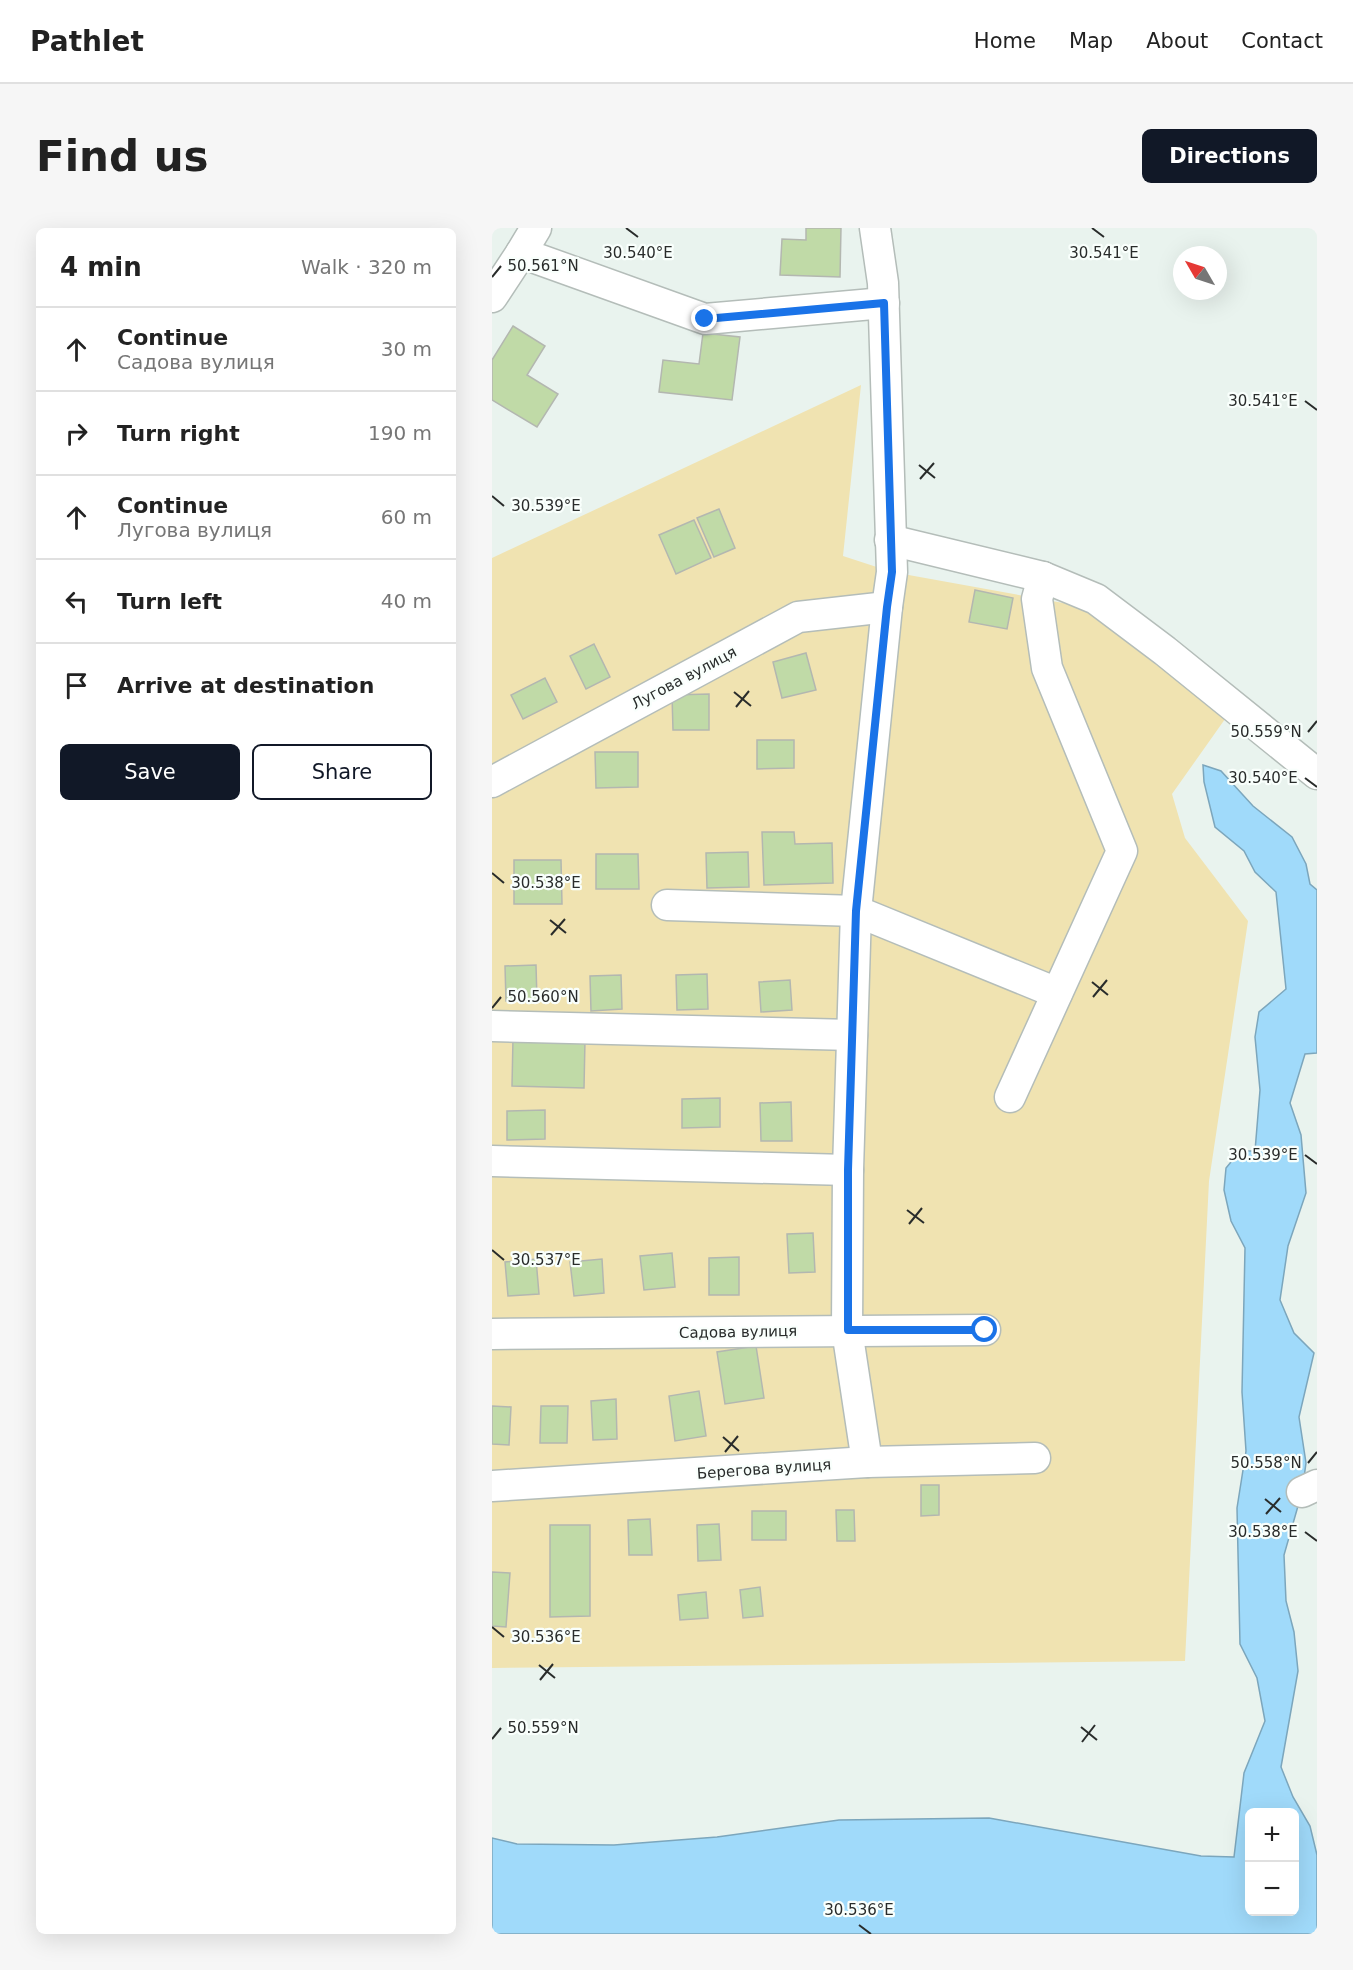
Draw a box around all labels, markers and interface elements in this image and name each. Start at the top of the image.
text: Pathlet [30,25,144,58]
text: Home [974,29,1036,53]
text: Map [1069,29,1113,53]
text: About [1146,29,1208,53]
text: Contact [1241,29,1323,53]
button: Directions [1142,129,1317,183]
text: Find us [36,132,209,181]
text: 30.540°E [603,244,673,262]
text: 30.541°E [1069,244,1139,262]
north arrow [1173,246,1227,300]
text: 4 min [60,252,142,282]
text: Walk · 320 m [301,255,432,279]
text: 50.561°N [507,257,579,275]
route end [691,305,717,331]
text: Continue [117,325,228,350]
icon: ahead [60,333,93,366]
text: 30 m [381,337,432,361]
text: Садова вулиця [117,350,275,374]
text: 30.541°E [1228,392,1298,410]
icon: right [60,417,93,450]
text: Turn right [117,421,240,446]
text: 190 m [368,421,432,445]
text: Continue [117,493,228,518]
text: 30.539°E [511,497,581,515]
icon: ahead [60,501,93,534]
text: 60 m [381,505,432,529]
text: Лугова вулиця [117,518,272,542]
icon: left [60,585,93,618]
text: Turn left [117,589,222,614]
text: 40 m [381,589,432,613]
street label: Лугова вулиця [628,643,740,713]
icon: arrive [60,669,93,702]
text: Arrive at destination [117,673,374,698]
text: 50.559°N [1230,723,1302,741]
button: Save [60,744,240,800]
button: Share [252,744,432,800]
text: 30.540°E [1228,769,1298,787]
text: 30.538°E [511,874,581,892]
text: 50.560°N [507,988,579,1006]
text: 30.539°E [1228,1146,1298,1164]
text: 30.537°E [511,1251,581,1269]
route start [971,1316,997,1342]
street label: Садова вулиця [679,1322,797,1342]
text: 50.558°N [1230,1454,1302,1472]
street label: Берегова вулиця [696,1455,832,1483]
text: 30.538°E [1228,1523,1298,1541]
text: 30.536°E [511,1628,581,1646]
text: 50.559°N [507,1719,579,1737]
map controls [1245,1808,1299,1916]
button: + [1245,1808,1299,1862]
button: − [1245,1862,1299,1916]
text: 30.536°E [824,1901,894,1919]

